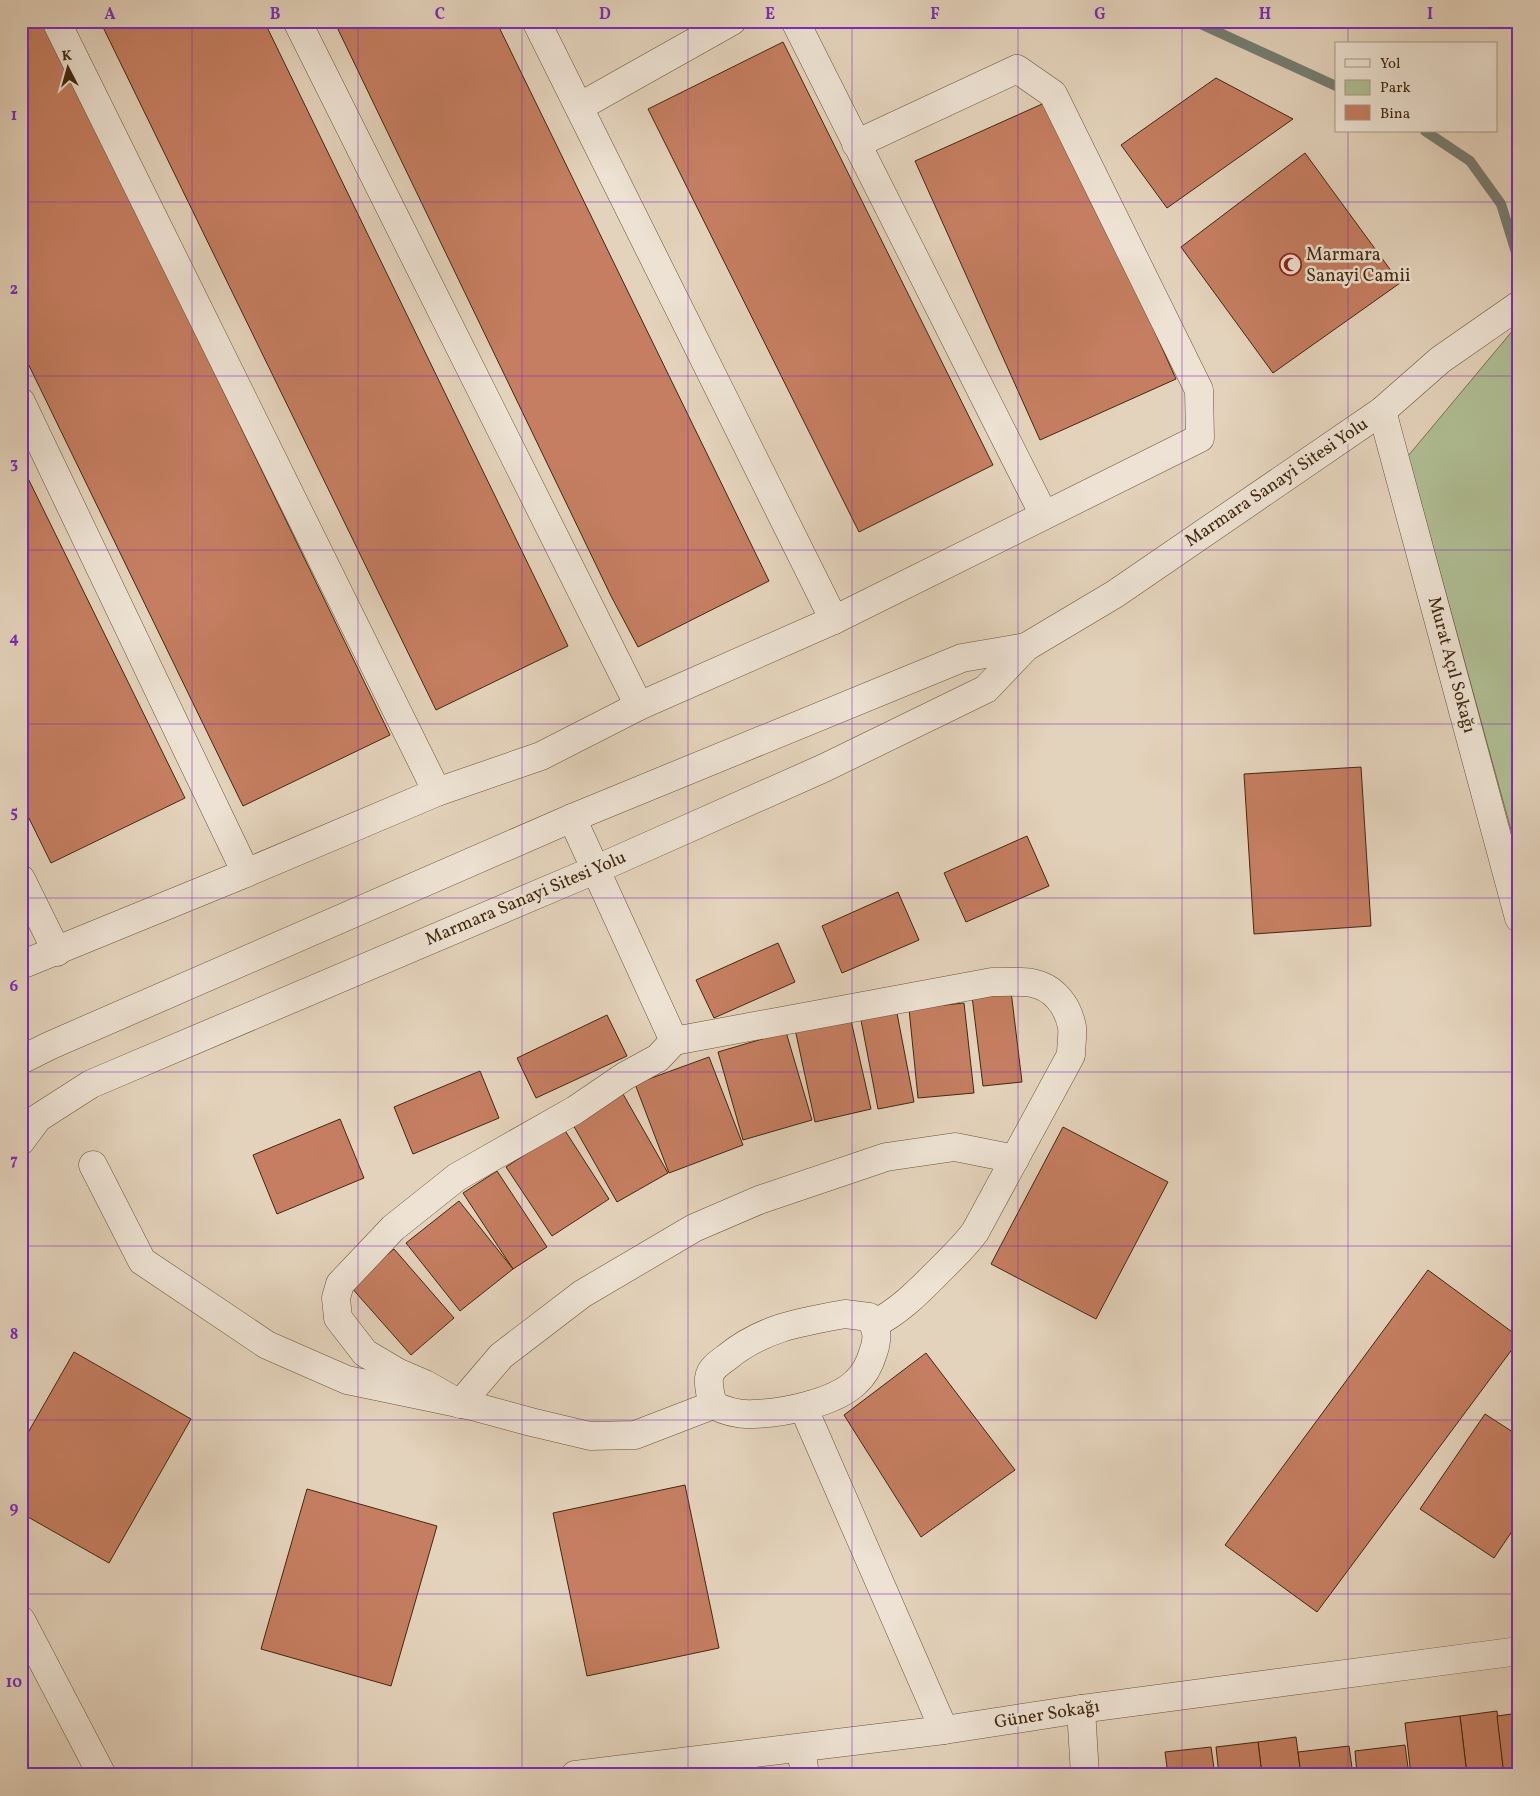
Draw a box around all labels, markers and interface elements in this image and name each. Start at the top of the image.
text: A [104,4,116,26]
text: B [270,4,281,26]
text: C [435,4,445,26]
text: D [599,4,611,26]
text: E [765,4,775,26]
text: F [930,4,940,26]
text: G [1094,4,1106,26]
text: H [1259,4,1271,26]
text: I [1427,4,1433,26]
north arrow [42,42,92,92]
legend [1335,42,1498,132]
text: K [61,47,73,67]
text: Yol [1380,54,1400,75]
text: Park [1380,78,1411,99]
text: Bina [1380,104,1410,125]
text: 1 [11,105,17,127]
place label: Marmara Sanayi Camii [1306,243,1410,289]
mosque icon: Marmara Sanayi Camii [1278,253,1302,277]
text: 2 [10,279,18,301]
street label: Marmara Sanayi Sitesi Yolu [1180,412,1374,554]
text: 3 [10,453,18,475]
street label: Murat Açıl Sokağı [1421,594,1481,736]
text: 4 [9,628,19,650]
text: 5 [10,802,18,824]
street label: Marmara Sanayi Sitesi Yolu [422,845,630,953]
text: 6 [10,976,19,998]
text: 7 [10,1150,18,1172]
text: 8 [10,1324,18,1346]
text: 9 [10,1498,19,1520]
text: 10 [6,1672,22,1694]
street label: Güner Sokağı [992,1694,1102,1736]

